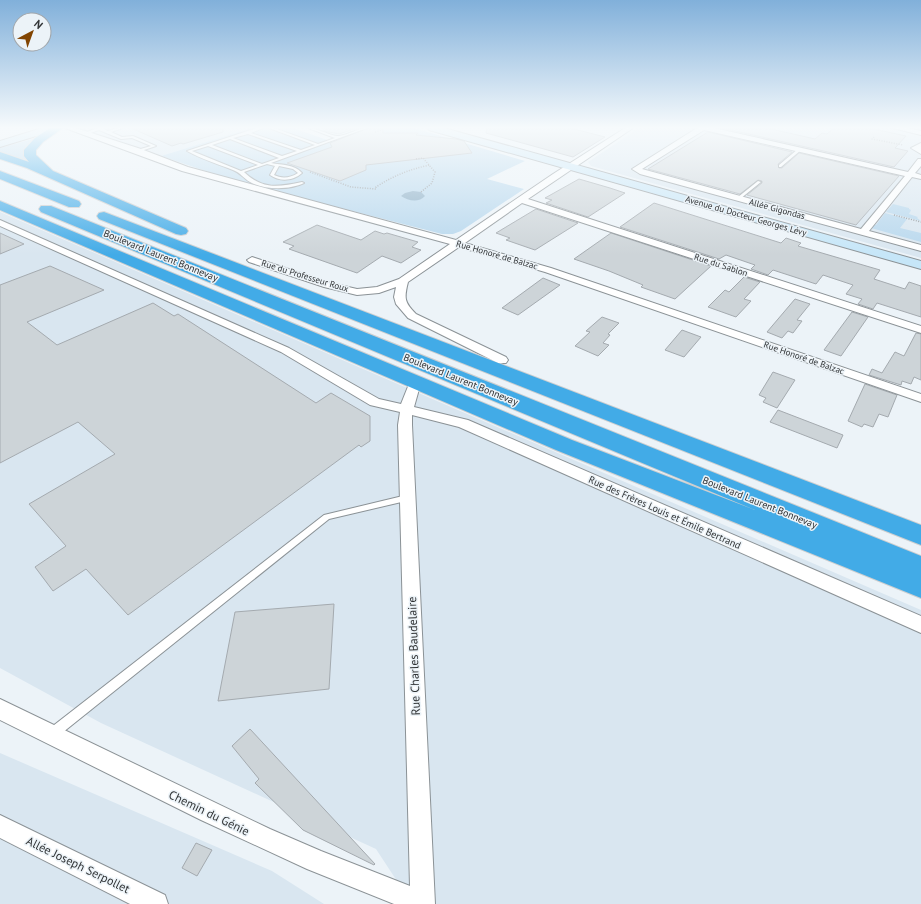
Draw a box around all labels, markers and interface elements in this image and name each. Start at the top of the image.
north arrow [12,12,52,52]
text: N [31,17,46,32]
street label: Avenue du Docteur Georges Lévy [684,193,809,238]
street label: Allée Gigondas [748,196,807,221]
street label: Boulevard Laurent Bonnevay [102,227,220,285]
street label: Rue Honoré de Balzac [455,238,539,271]
street label: Rue du Sablon [693,251,749,278]
street label: Rue du Professeur Roux [260,257,350,294]
street label: Rue Honoré de Balzac [762,339,846,376]
street label: Boulevard Laurent Bonnevay [402,351,520,409]
street label: Rue des Frères Louis et Émile Bertrand [587,473,743,552]
street label: Boulevard Laurent Bonnevay [701,474,819,532]
street label: Rue Charles Baudelaire [404,596,423,716]
street label: Chemin du Génie [167,787,252,839]
street label: Allée Joseph Serpollet [24,833,132,896]

